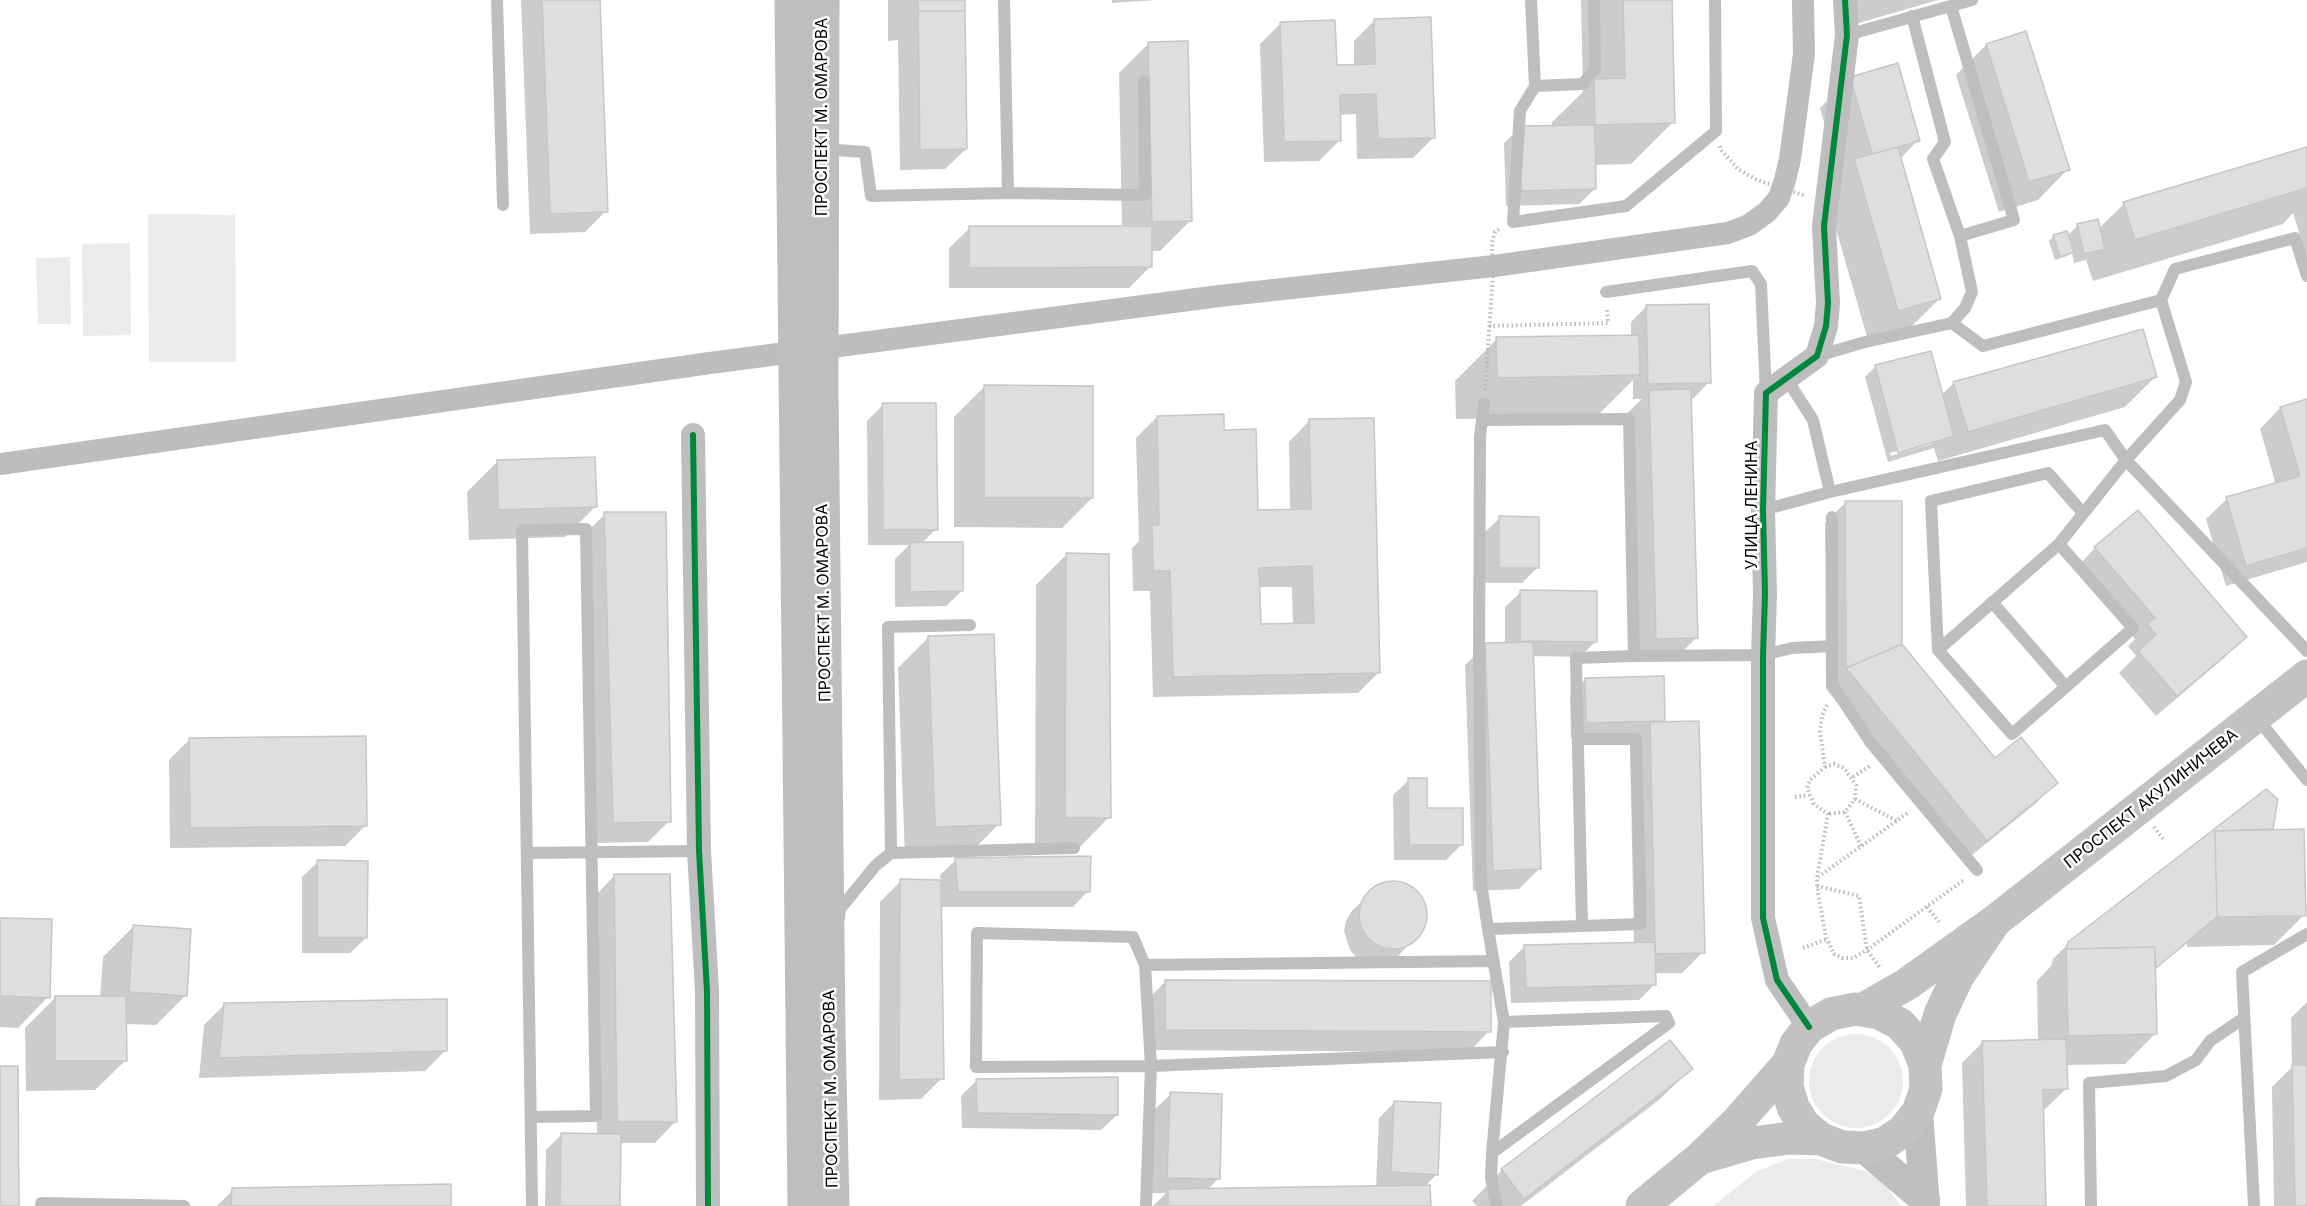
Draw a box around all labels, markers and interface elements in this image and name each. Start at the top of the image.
street label: ПРОСПЕКТ М. ОМАРОВА [812,18,832,216]
street label: УЛИЦА ЛЕНИНА [1742,440,1762,570]
street label: ПРОСПЕКТ М. ОМАРОВА [813,504,835,702]
street label: ПРОСПЕКТ АКУЛИНИЧЕВА [2060,725,2242,873]
street label: ПРОСПЕКТ М. ОМАРОВА [820,990,842,1188]

